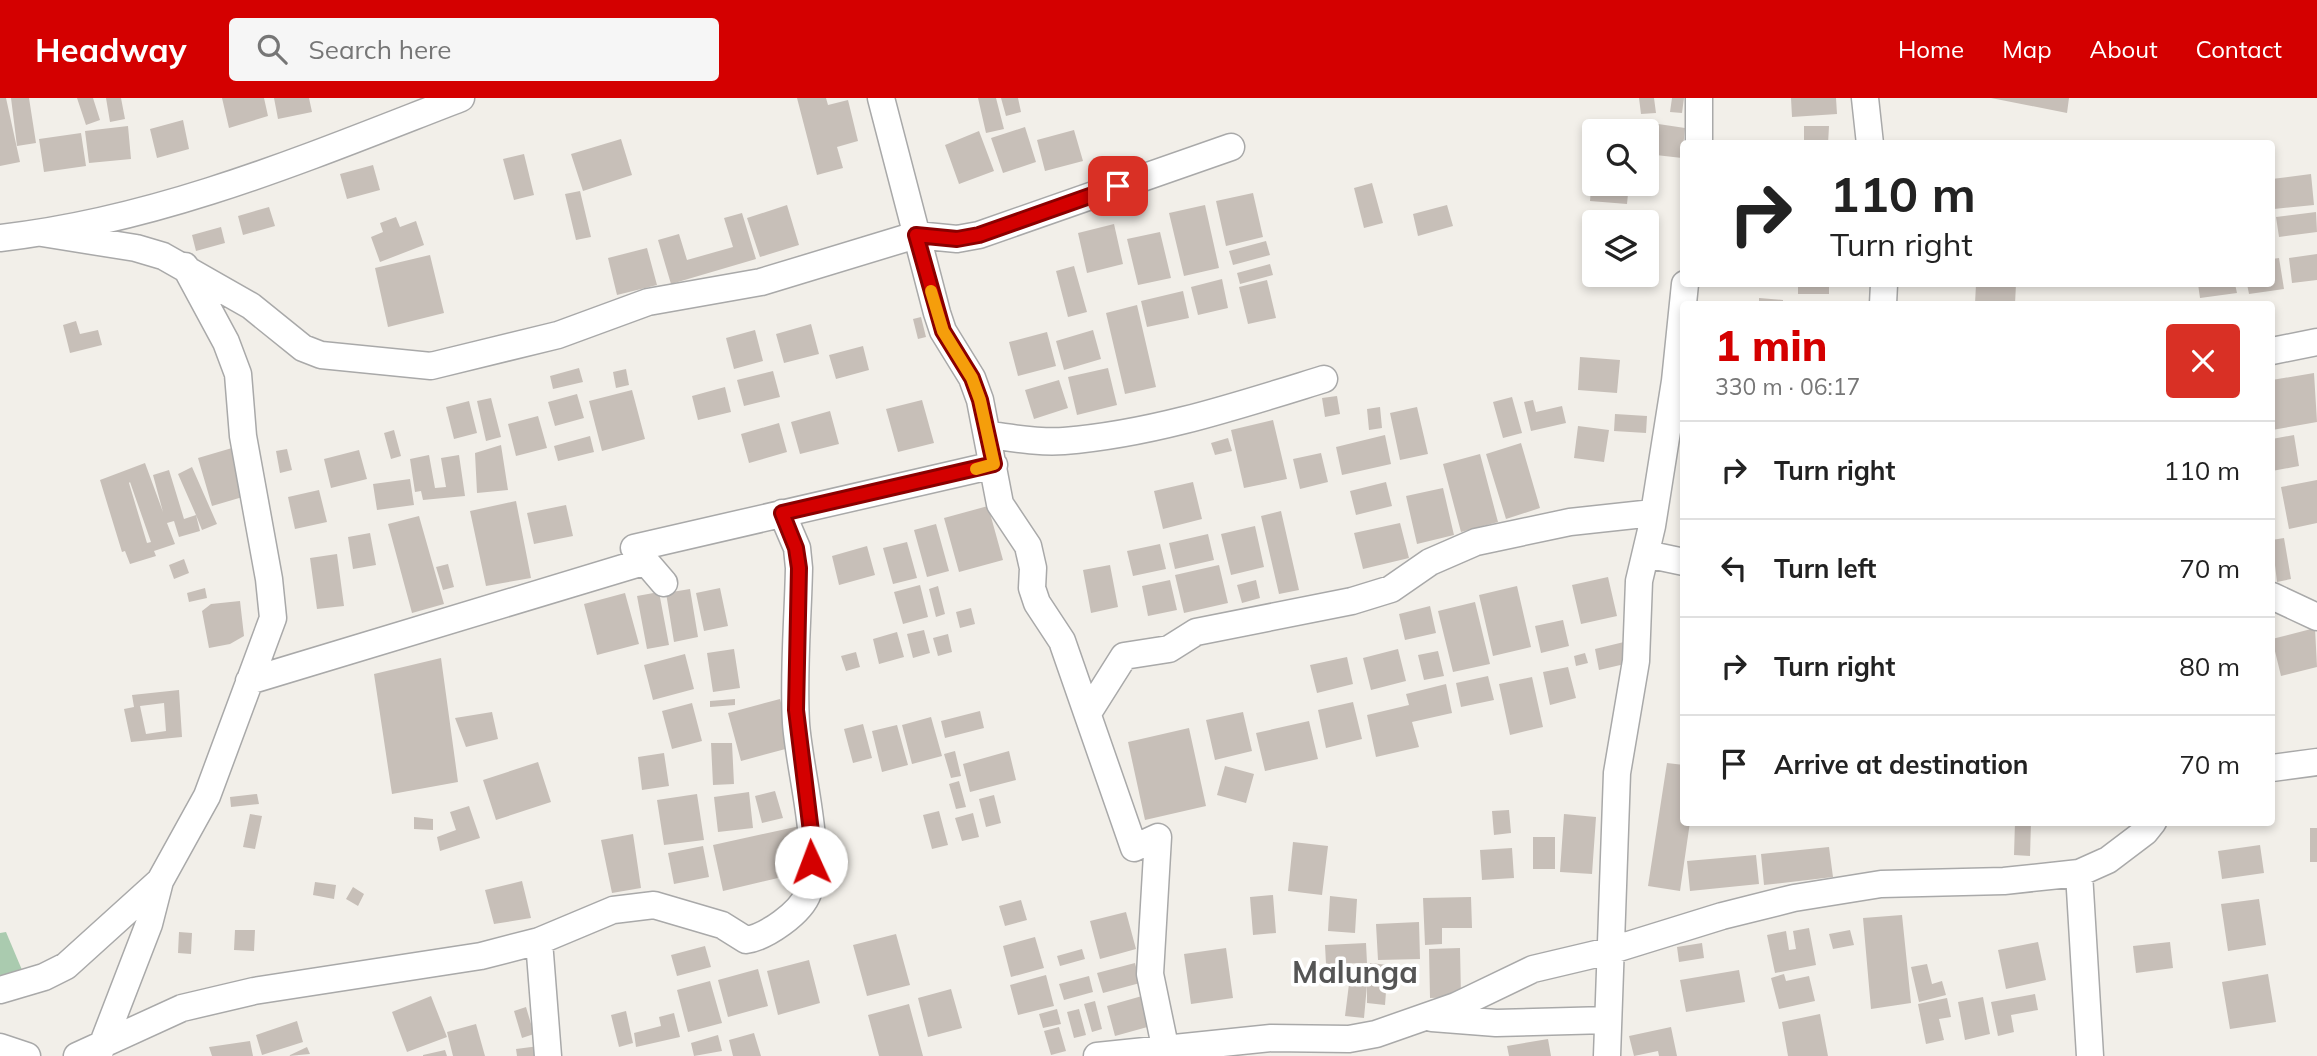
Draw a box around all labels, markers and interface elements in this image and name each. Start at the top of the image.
search box [229,18,719,81]
text: Headway [35,29,187,70]
icon: search [253,30,291,68]
text: Search here [309,33,451,66]
text: Home [1898,34,1964,64]
text: Map [2002,34,2052,64]
text: About [2090,34,2158,64]
text: Contact [2196,34,2282,64]
map controls [1582,119,1659,287]
button: search [1582,119,1659,196]
pin [1088,156,1148,216]
text: 110 m [1830,163,1976,224]
icon: arrive [1099,167,1137,205]
icon: right [1715,168,1806,259]
button: layers [1582,210,1659,287]
text: Turn right [1830,224,1973,264]
text: 1 min [1715,319,1828,372]
button: close [2166,324,2240,398]
text: 330 m · 06:17 [1715,372,1860,401]
icon: right [1715,451,1753,489]
text: Turn right [1774,454,1895,487]
text: 110 m [2164,454,2240,487]
icon: left [1715,549,1753,587]
text: Turn left [1774,552,1876,585]
text: 70 m [2179,552,2240,585]
icon: right [1715,647,1753,685]
text: Turn right [1774,650,1895,683]
text: 80 m [2179,650,2240,683]
icon: arrive [1715,745,1753,783]
text: Arrive at destination [1774,748,2029,781]
text: 70 m [2179,748,2240,781]
position arrow [774,825,848,899]
district label: Malunga [1292,953,1418,991]

